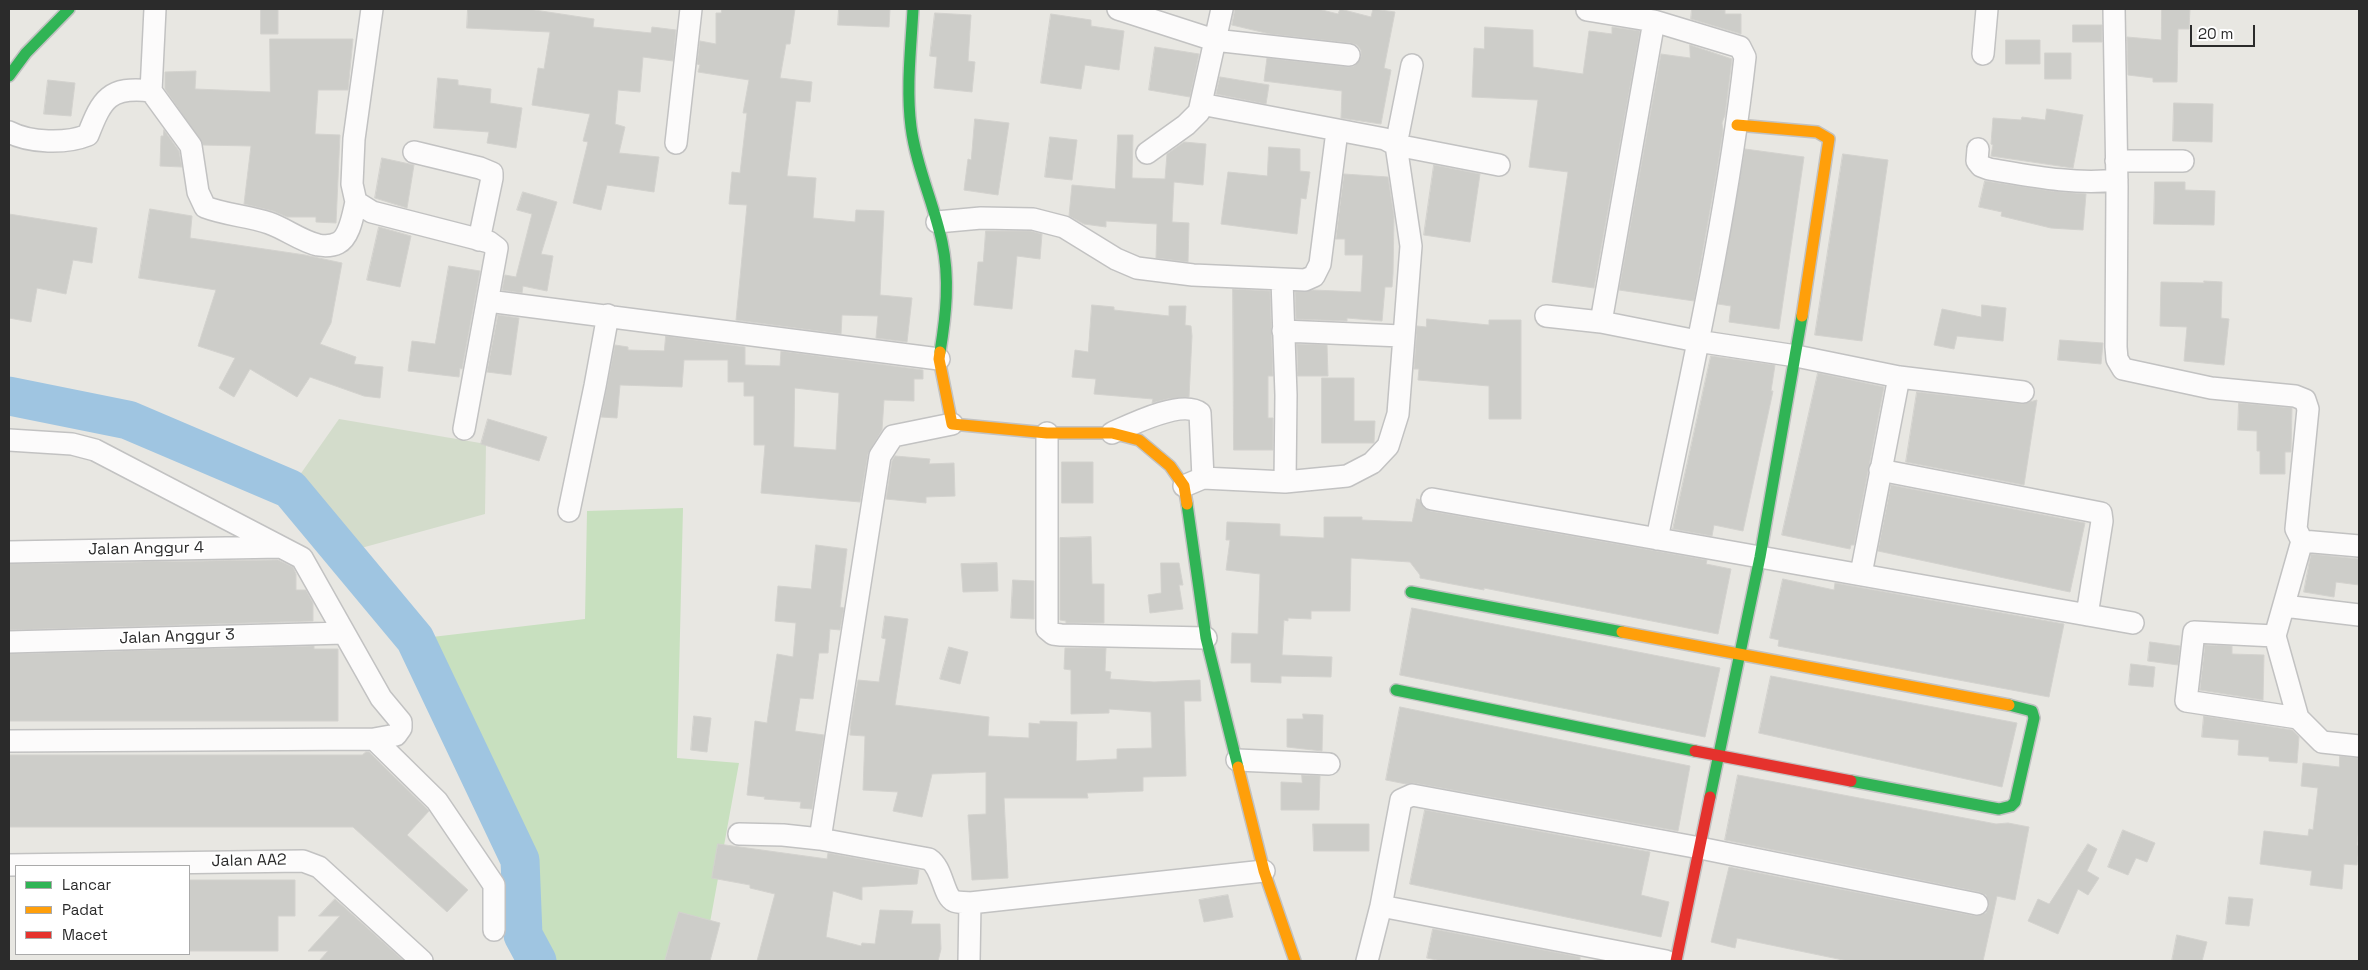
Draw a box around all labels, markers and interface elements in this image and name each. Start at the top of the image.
scale bar [2193,15,2258,47]
text: 20 m [2198,24,2233,43]
street label: Jalan Anggur 4 [88,538,204,560]
street label: Jalan Anggur 3 [119,625,235,649]
street label: Jalan AA2 [211,851,287,871]
legend [15,865,190,955]
text: Lancar [62,875,111,894]
text: Padat [62,900,104,919]
text: Macet [62,925,108,944]

